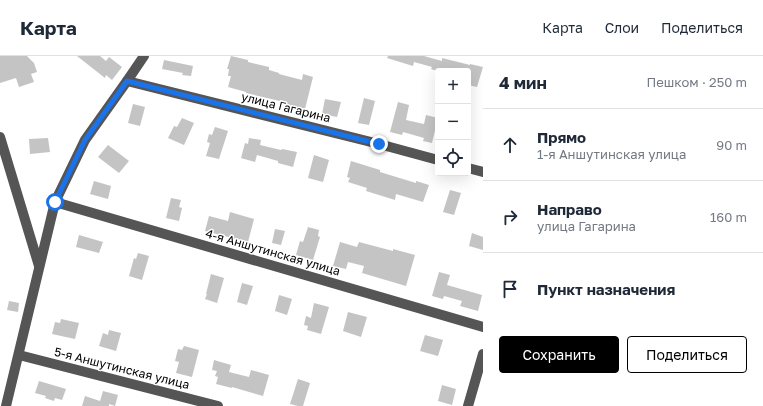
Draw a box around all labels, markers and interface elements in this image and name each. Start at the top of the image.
text: Карта [20,16,77,39]
text: Карта [542,19,583,36]
text: Слои [605,19,639,36]
text: Поделиться [661,19,743,36]
map controls [435,68,471,176]
button: + [435,68,471,104]
text: 4 мин [499,72,547,93]
text: Пешком · 250 m [647,74,747,90]
street label: улица Гагарина [240,89,332,125]
button: − [435,104,471,140]
text: Прямо [537,128,586,146]
icon: ahead [499,134,521,156]
route end [370,135,388,153]
text: 90 m [716,137,747,153]
button: locate [435,140,471,176]
text: 1-я Аншутинская улица [537,146,686,162]
route start [46,193,64,211]
text: Направо [537,200,602,218]
icon: right [499,206,521,228]
text: 160 m [710,209,747,225]
text: улица Гагарина [537,218,636,234]
street label: 4-я Аншутинская улица [204,226,342,278]
icon: arrive [499,278,521,300]
text: Пункт назначения [537,280,675,298]
button: Сохранить [499,336,619,373]
button: Поделиться [627,336,747,373]
street label: 5-я Аншутинская улица [53,344,191,392]

